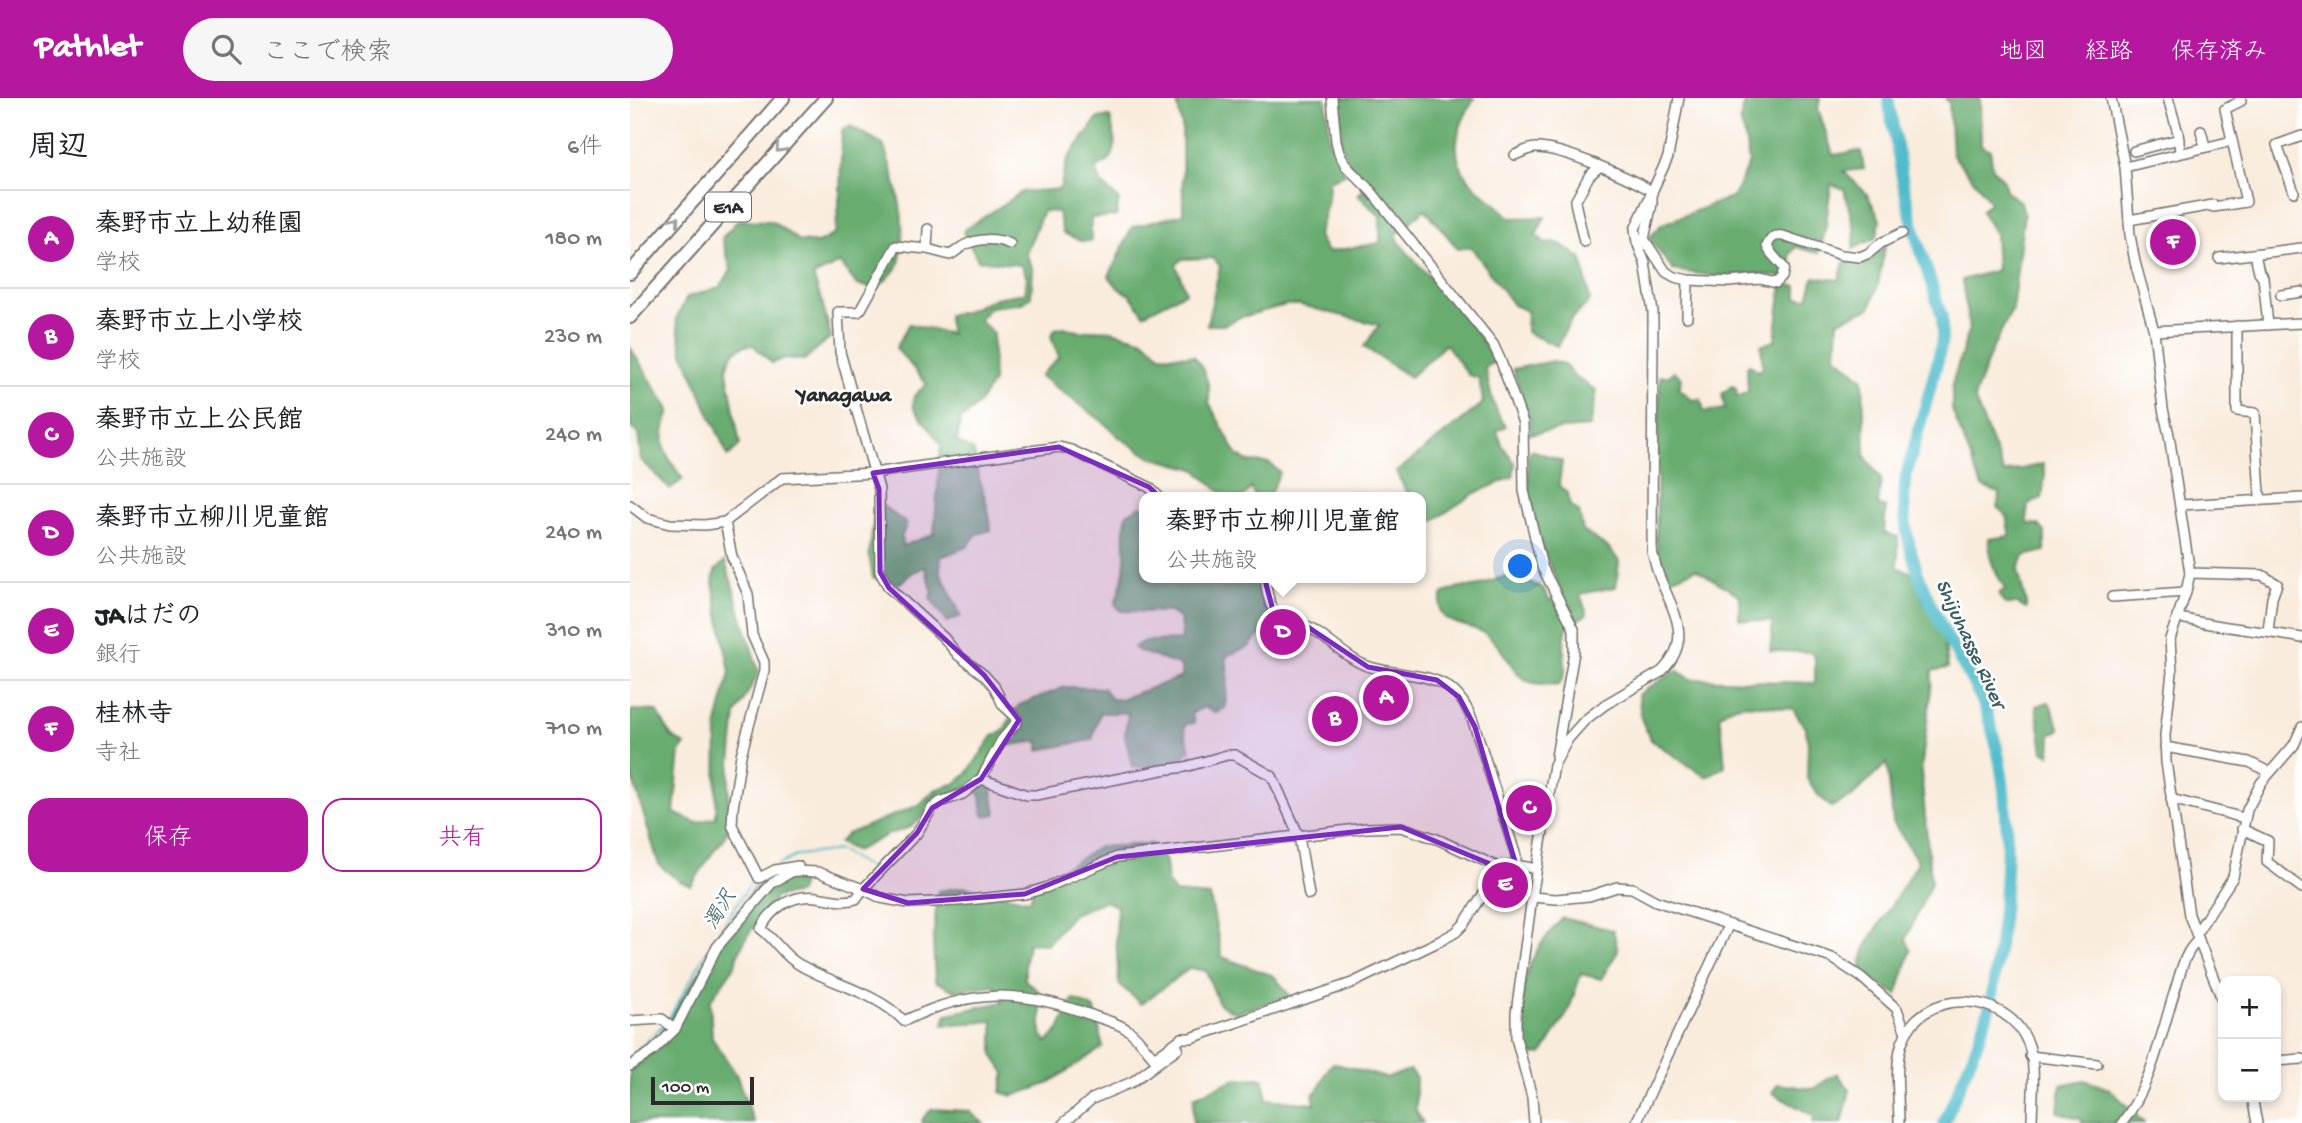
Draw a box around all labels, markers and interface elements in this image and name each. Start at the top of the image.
search box [183,18,673,81]
text: Pathlet [35,30,141,68]
icon: search [207,30,245,68]
text: ここで検索 [263,39,393,70]
text: 地図 [1999,39,2047,68]
text: 経路 [2085,39,2133,68]
text: 保存済み [2171,39,2267,68]
text: 周辺 [28,132,88,167]
text: 6件 [567,135,602,162]
one-way arrow [776,140,788,153]
road number: E1A [705,192,751,222]
text: 秦野市立上幼稚園 [95,211,303,242]
pin: F [2150,216,2196,268]
one-way arrow [667,217,679,230]
text: A [44,226,58,253]
text: 180 m [545,226,602,253]
text: 学校 [95,251,141,278]
text: 秦野市立上小学校 [95,309,303,340]
text: B [45,324,57,351]
text: 230 m [544,324,602,351]
text: 学校 [95,349,141,376]
district label: Yanagawa [794,385,893,410]
text: 秦野市立上公民館 [95,407,303,438]
text: C [45,422,57,449]
text: 240 m [545,422,602,449]
text: 公共施設 [95,447,187,474]
popup [1139,492,1426,583]
text: 秦野市立柳川児童館 [95,505,329,536]
text: 秦野市立柳川児童館 [1165,509,1400,540]
text: D [44,520,59,547]
text: 240 m [545,520,602,547]
text: 公共施設 [95,545,187,572]
text: 公共施設 [1165,549,1257,576]
your location [1503,549,1537,583]
water label: Shijuhasse River [1928,576,2011,717]
text: JAはだの [95,603,202,634]
pin: D [1260,606,1306,658]
text: E [44,618,58,645]
text: 310 m [546,618,602,645]
text: 銀行 [95,643,141,670]
pin: A [1363,672,1409,724]
pin: B [1312,693,1358,745]
text: 桂林寺 [95,701,173,732]
text: F [45,716,57,743]
text: 710 m [546,716,602,743]
text: 寺社 [95,741,141,768]
pin: C [1506,782,1552,834]
button: 保存 [28,798,308,872]
button: 共有 [322,798,602,872]
pin: E [1482,859,1528,911]
water label: 濁沢 [700,886,744,935]
map controls [2218,976,2281,1102]
button: + [2218,976,2281,1039]
button: − [2218,1039,2281,1102]
scale bar [651,1074,754,1106]
text: 100 m [662,1077,709,1100]

